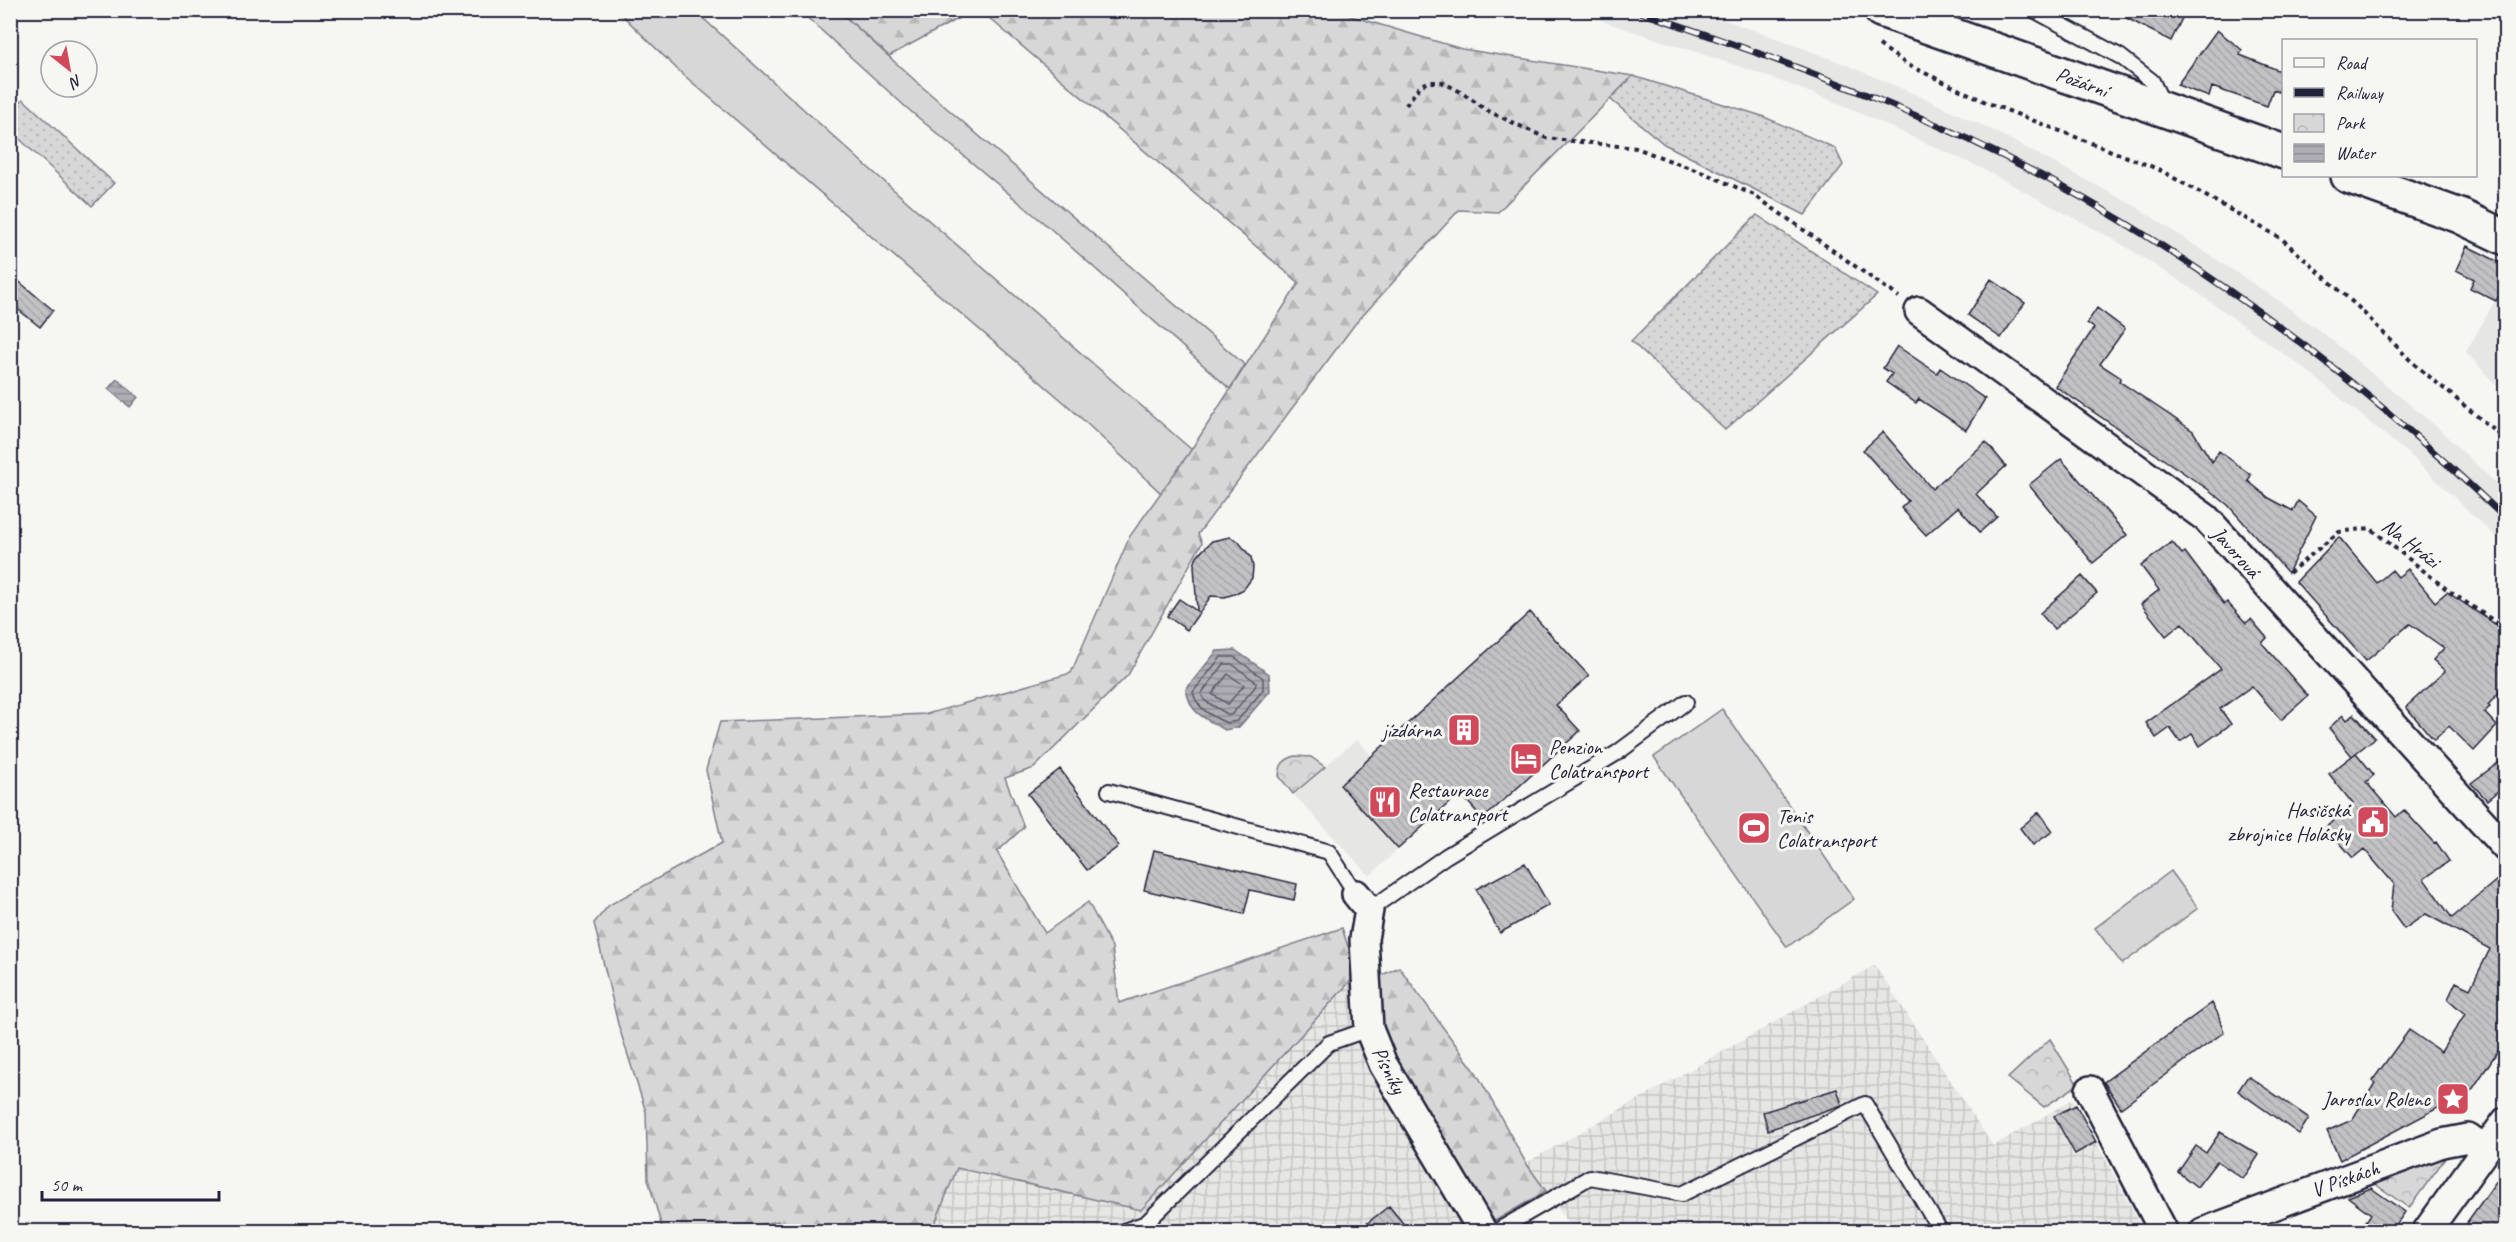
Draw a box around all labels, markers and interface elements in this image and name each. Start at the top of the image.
north arrow [39,39,99,99]
legend [2282,39,2477,177]
text: Road [2336,52,2369,74]
street label: Požární [2053,61,2115,105]
text: N [64,70,86,94]
text: Railway [2336,82,2384,104]
text: Park [2336,112,2366,134]
text: Water [2336,142,2377,164]
street label: Na Hrázi [2377,512,2447,576]
street label: Javorová [2205,520,2267,585]
building icon: jízdárna [1446,712,1482,748]
place label: jízdárna [1381,717,1443,743]
place label: Penzion Colatransport [1549,734,1650,784]
hotel icon: Penzion Colatransport [1508,741,1544,777]
place label: Restaurace Colatransport [1408,777,1509,827]
restaurant icon: Restaurace Colatransport [1367,784,1403,820]
place label: Hasičská zbrojnice Holásky [2228,797,2352,847]
place label: Tenis Colatransport [1777,803,1878,853]
public building icon: Hasičská zbrojnice Holásky [2355,804,2391,840]
sports icon: Tenis Colatransport [1736,810,1772,846]
street label: Písníky [1366,1042,1413,1099]
place icon: Jaroslav Rolenc [2435,1081,2471,1117]
place label: Jaroslav Rolenc [2322,1086,2432,1112]
street label: V Pískách [2308,1154,2384,1203]
scale bar [42,1164,219,1202]
text: 50 m [51,1174,84,1196]

